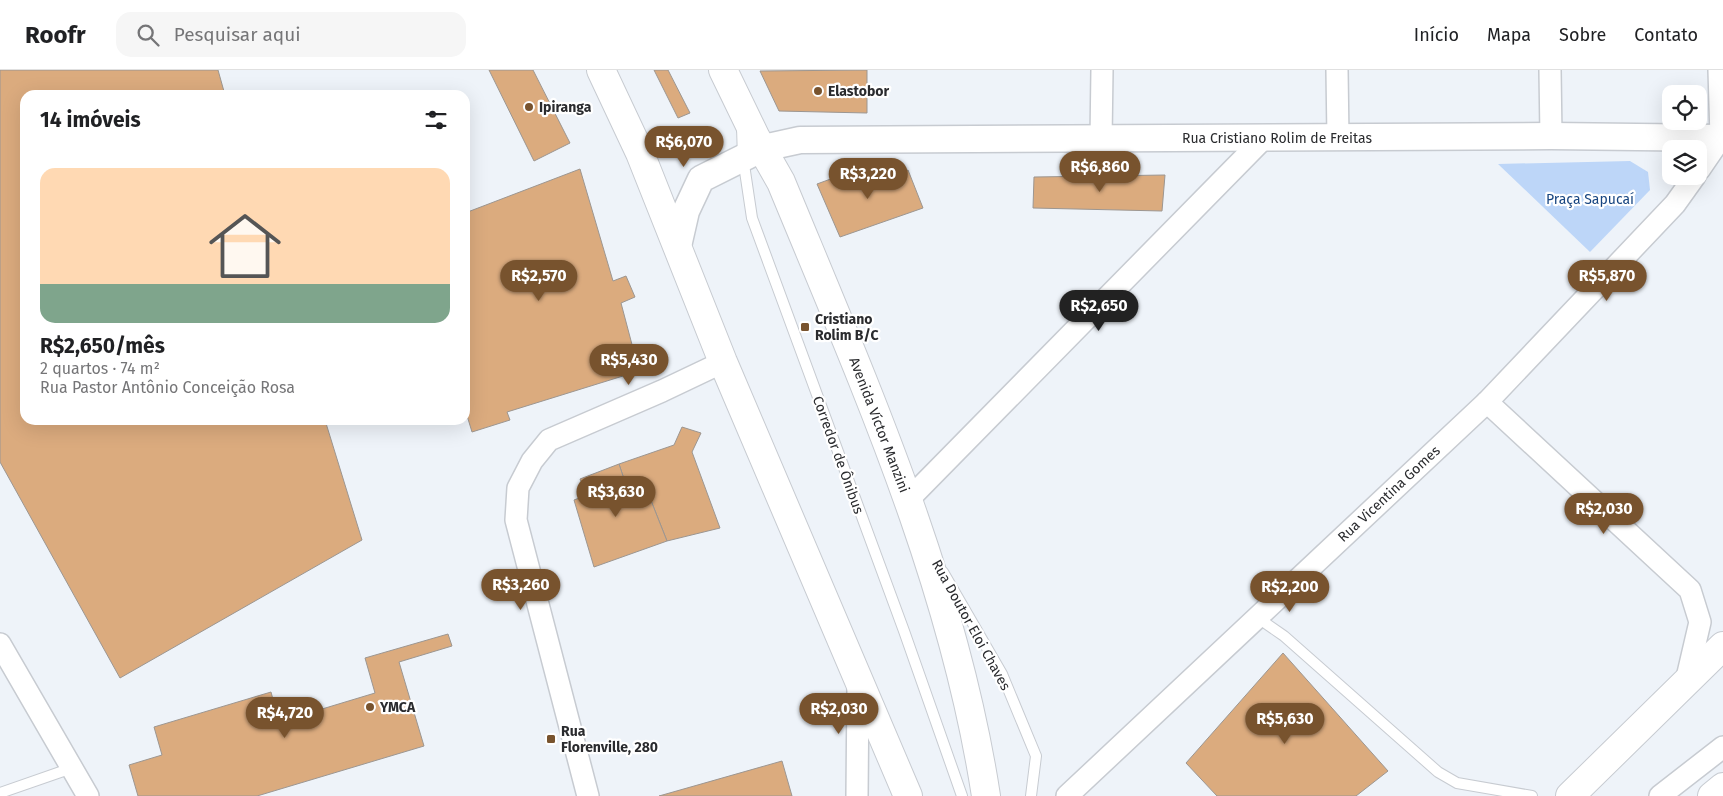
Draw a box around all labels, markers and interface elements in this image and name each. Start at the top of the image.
search box [116,12,466,57]
text: Roofr [25,21,86,49]
icon: search [134,21,162,49]
text: Pesquisar aqui [174,23,301,46]
text: Início [1414,24,1459,46]
text: Mapa [1487,24,1531,46]
text: Sobre [1559,24,1606,46]
text: Contato [1634,24,1698,46]
place label: Elastobor [828,83,889,100]
marker: Elastobor [812,85,824,97]
map controls [1662,85,1707,185]
button: locate [1662,85,1707,130]
place label: Ipiranga [539,99,592,116]
marker: Ipiranga [523,101,535,113]
icon: filters [422,106,450,134]
text: 14 imóveis [40,107,141,133]
pin: R$6,070 [638,126,730,168]
street label: Rua Cristiano Rolim de Freitas [1182,130,1372,147]
text: R$6,070 [656,132,712,151]
button: layers [1662,140,1707,185]
pin: R$6,860 [1054,150,1146,193]
text: R$6,860 [1070,157,1130,176]
pin: R$3,220 [822,158,914,200]
text: R$3,220 [840,164,896,183]
park label: Praça Sapucaí [1546,191,1634,208]
icon: home [200,201,290,291]
pin: R$2,570 [493,260,585,302]
pin: R$5,870 [1561,260,1653,302]
text: R$2,570 [511,266,567,285]
text: R$5,870 [1579,266,1635,285]
pin: R$2,650 [1053,290,1145,332]
text: R$2,650 [1070,296,1128,315]
place label: Cristiano Rolim B/C [815,311,879,344]
marker: Cristiano Rolim B/C [799,321,811,333]
text: R$2,650/mês [40,333,165,359]
pin: R$5,430 [583,344,675,386]
text: R$5,430 [600,350,658,369]
street label: Avenida Víctor Manzini [845,355,913,495]
text: 2 quartos · 74 m² [40,359,160,378]
text: Rua Pastor Antônio Conceição Rosa [40,378,295,397]
street label: Corredor de Ônibus [809,393,868,517]
street label: Rua Vicentina Gomes [1334,442,1444,546]
pin: R$3,630 [570,476,662,518]
text: R$3,630 [587,482,645,501]
pin: R$2,030 [1558,492,1650,535]
text: R$2,030 [1575,499,1633,518]
street label: Rua Doutor Eloi Chaves [928,557,1014,694]
pin: R$3,260 [475,568,567,611]
pin: R$2,200 [1244,570,1336,613]
text: R$3,260 [492,575,550,594]
text: R$2,200 [1261,577,1319,596]
pin: R$2,030 [793,692,885,735]
pin: R$4,720 [239,696,331,739]
place label: YMCA [379,699,416,716]
text: R$2,030 [810,699,868,718]
marker: YMCA [364,701,376,713]
pin: R$5,630 [1239,702,1331,745]
text: R$4,720 [257,703,313,722]
text: R$5,630 [1256,709,1314,728]
place label: Rua Florenville, 280 [561,723,658,756]
marker: Rua Florenville, 280 [545,733,557,745]

